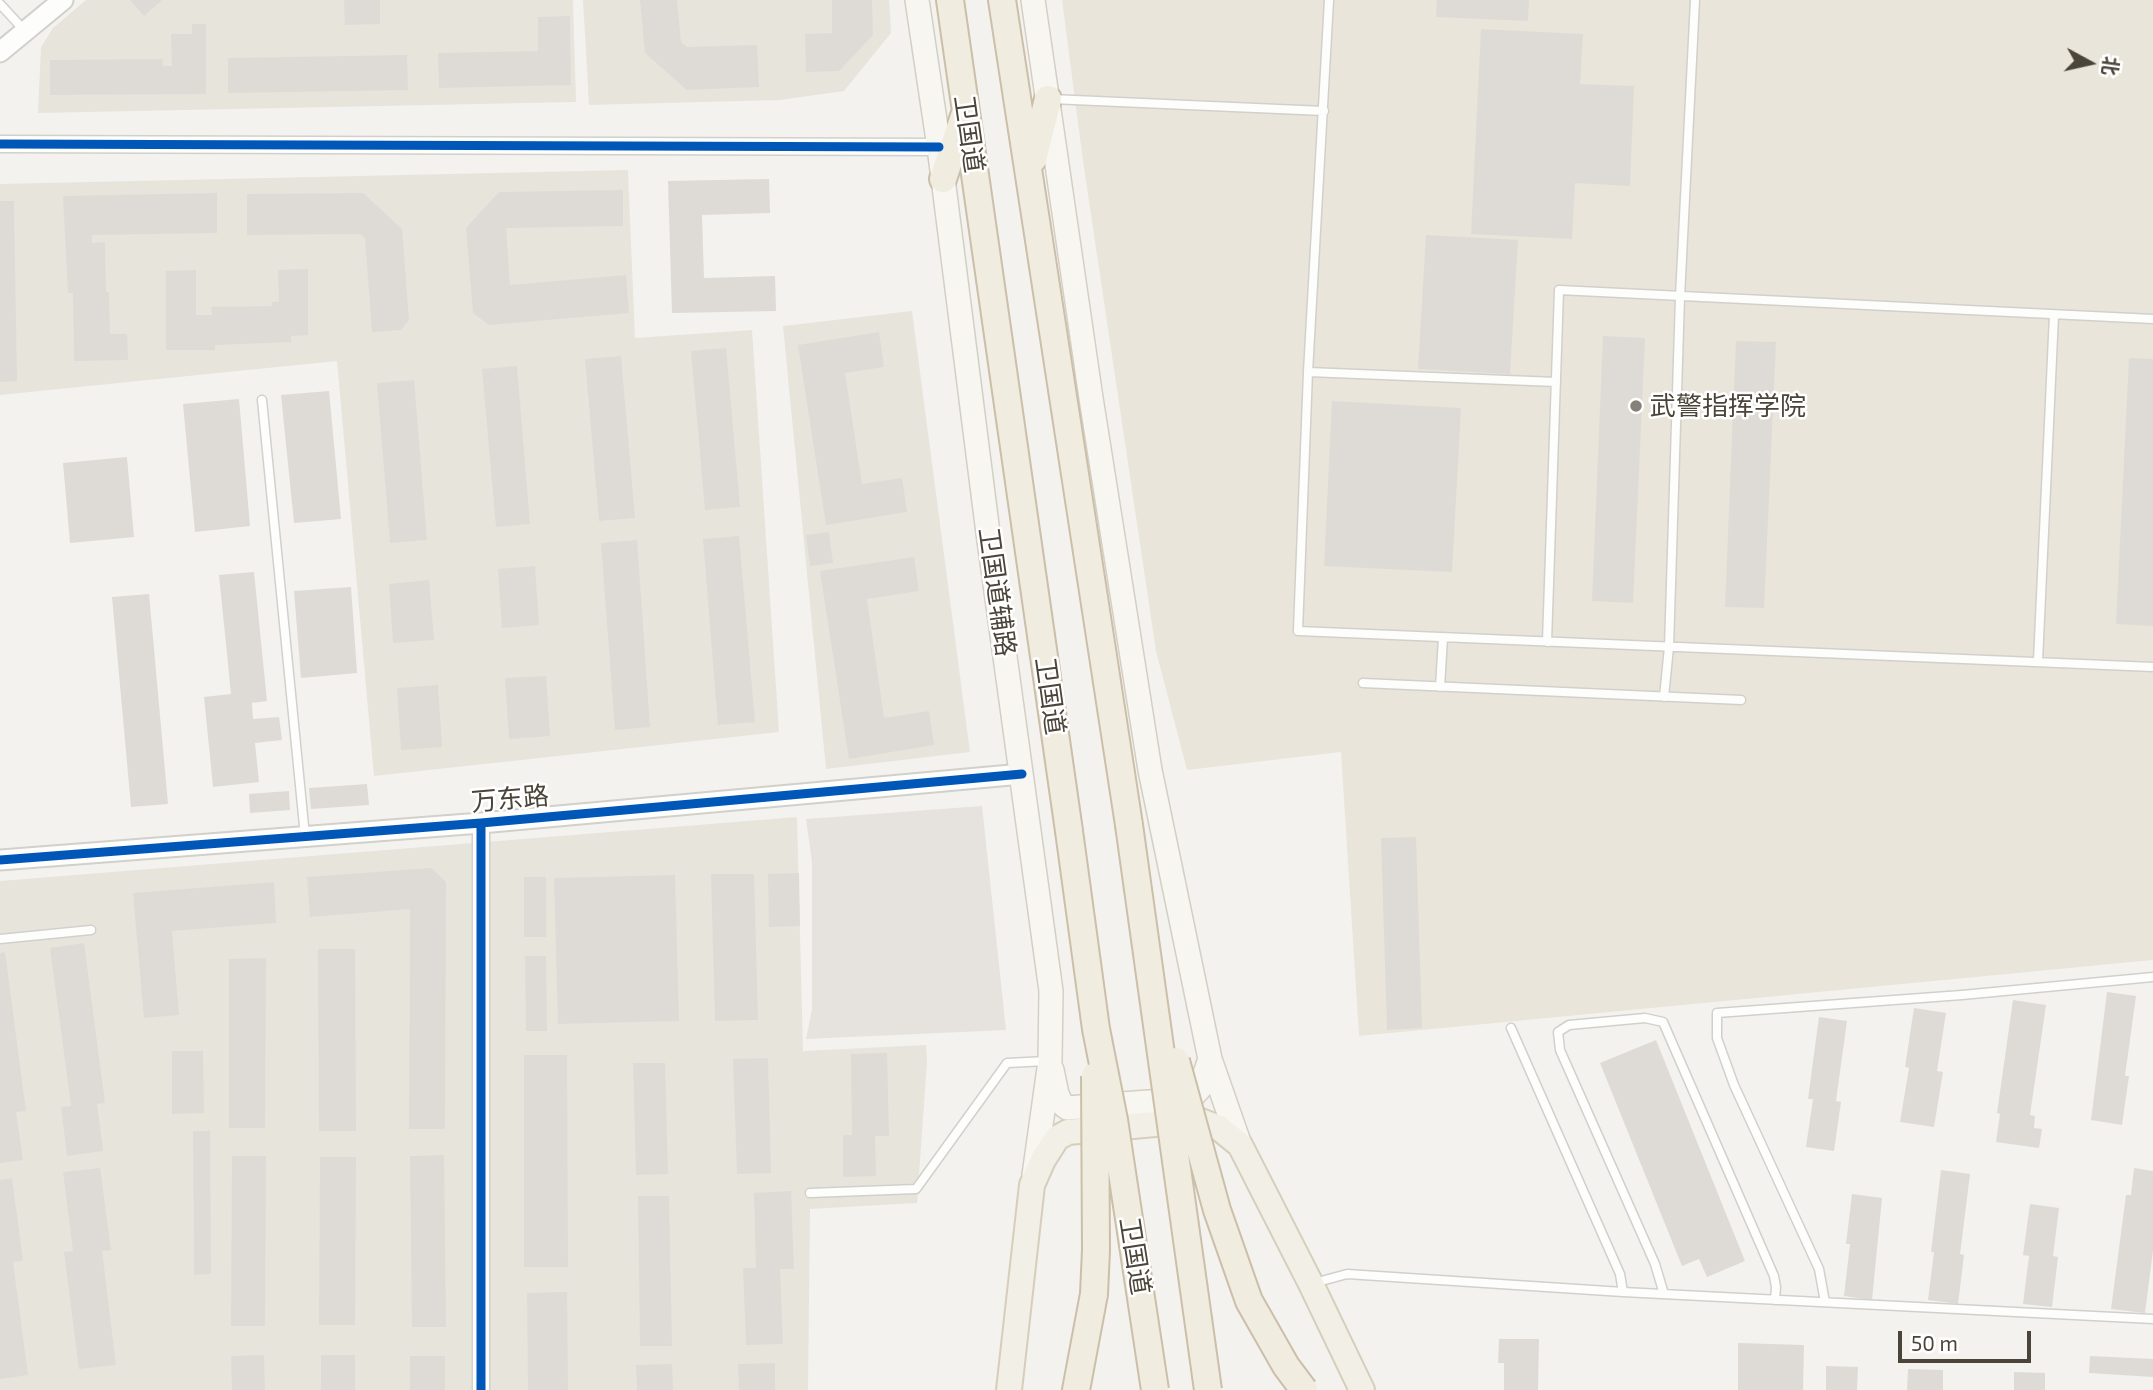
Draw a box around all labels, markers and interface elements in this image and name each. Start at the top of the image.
north arrow [2055,28,2125,98]
text: 北 [2099,55,2124,77]
street label: 卫国道 [948,93,990,175]
place label: 武警指挥学院 [1650,390,1806,422]
marker: 武警指挥学院 [1628,398,1644,414]
street label: 卫国道辅路 [973,525,1021,659]
street label: 卫国道 [1029,655,1071,737]
street label: 万东路 [470,780,550,818]
street label: 卫国道 [1113,1215,1157,1297]
scale bar [1901,1316,2034,1360]
text: 50 m [1911,1330,1958,1355]

